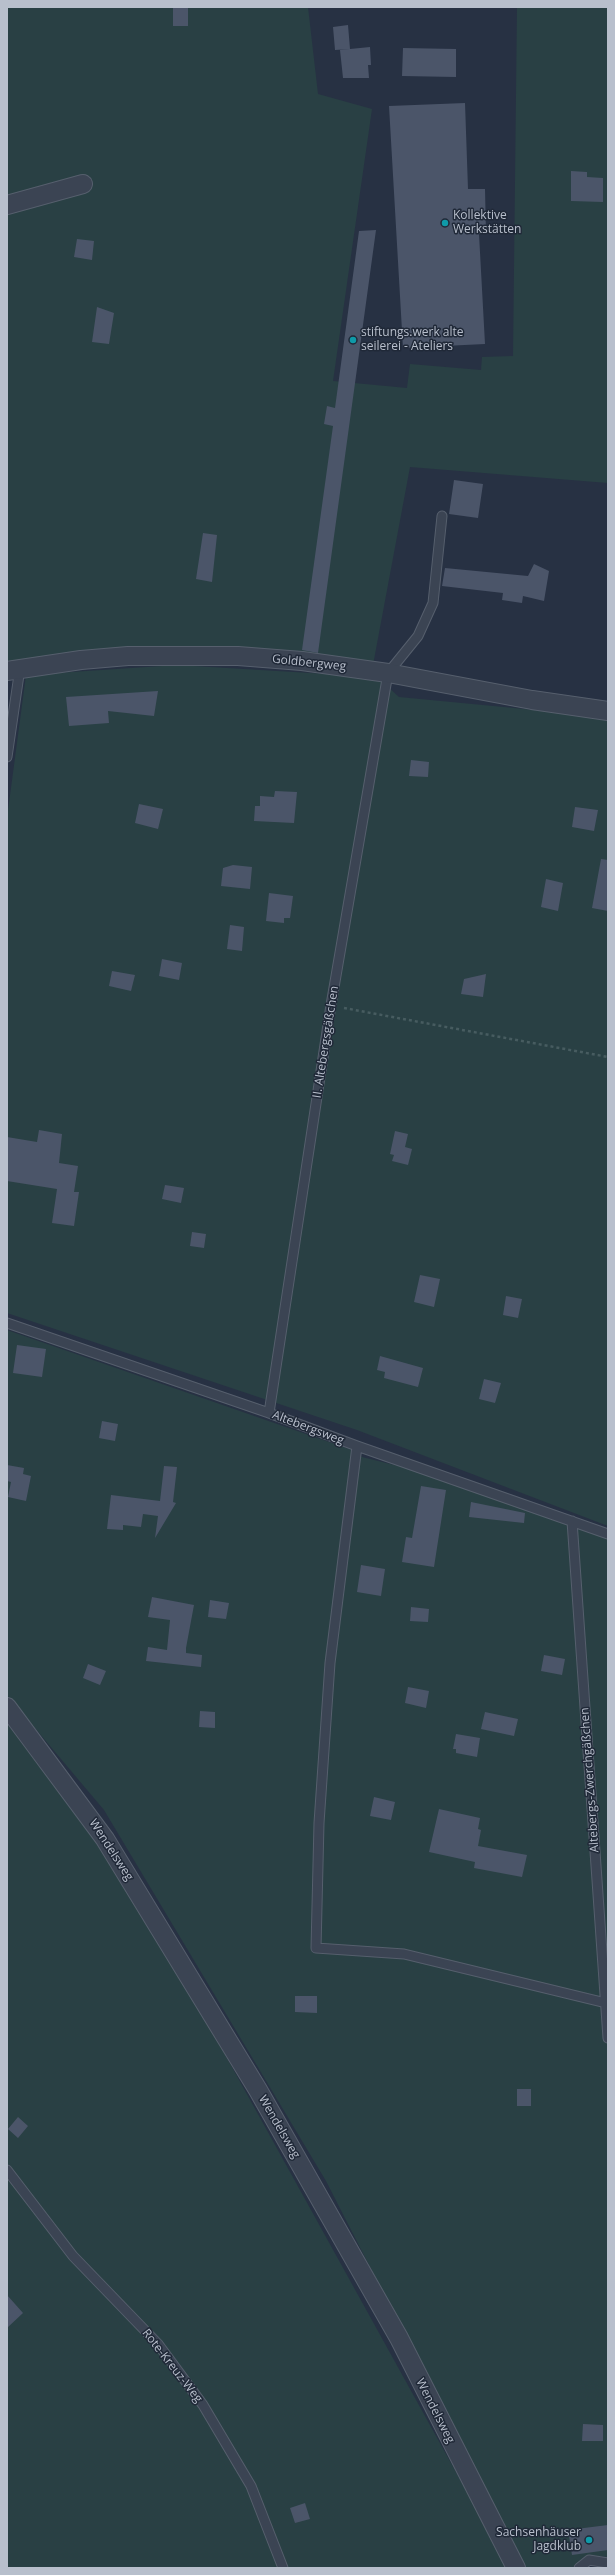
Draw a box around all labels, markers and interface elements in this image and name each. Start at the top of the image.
place label: Kollektive Werkstätten [453,209,521,237]
marker: Kollektive Werkstätten [440,218,450,228]
place label: stiftungs.werk alte seilerei - Ateliers [361,326,464,354]
marker: stiftungs.werk alte seilerei - Ateliers [348,335,358,345]
street label: Goldbergweg [271,652,347,674]
street label: II. Altebergsgäßchen [310,985,342,1099]
street label: Altebergsweg [270,1408,346,1448]
street label: Altebergs-Zwerchgäßchen [578,1707,602,1853]
street label: Wendelsweg [86,1816,136,1884]
street label: Wendelsweg [255,2093,303,2161]
street label: Rote-Kreuz-Weg [139,2326,205,2406]
street label: Wendelsweg [413,2376,457,2446]
place label: Sachsenhäuser Jagdklub [496,2526,581,2554]
marker: Sachsenhäuser Jagdklub [584,2535,594,2545]

